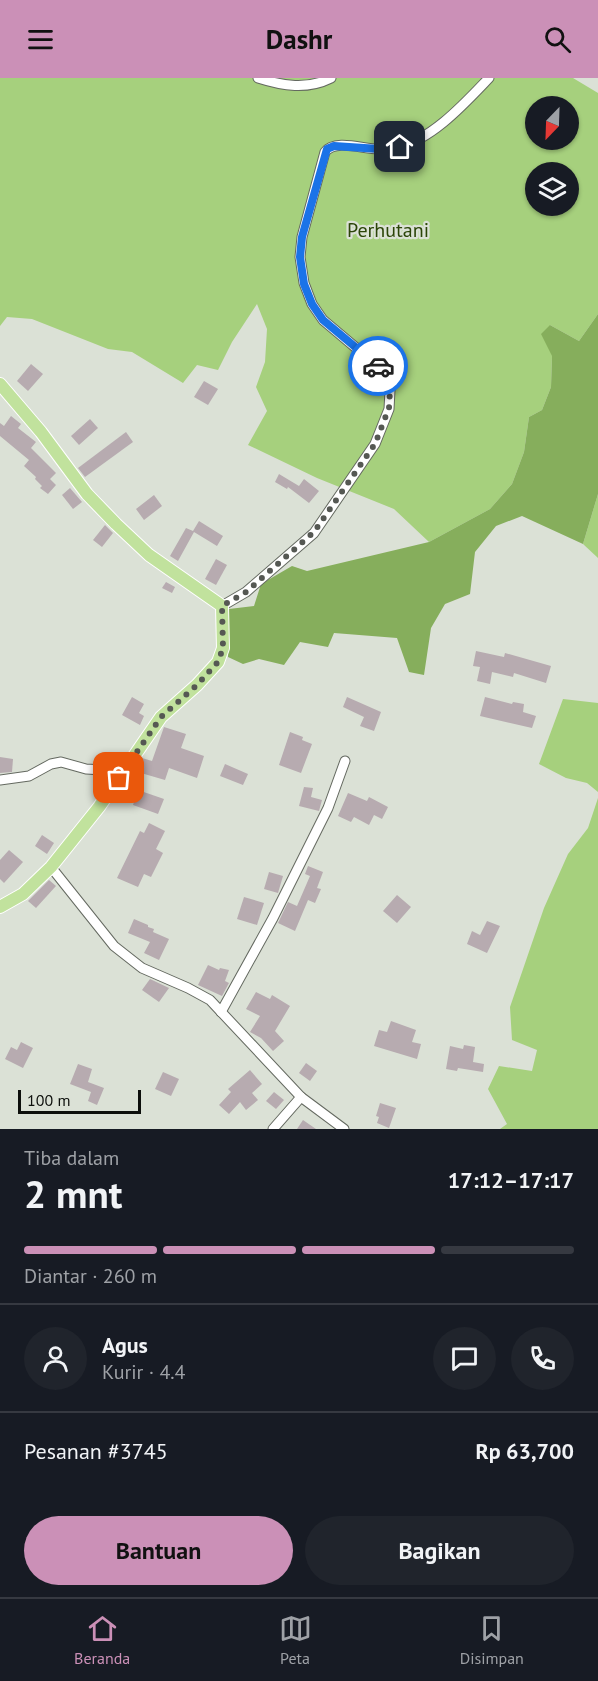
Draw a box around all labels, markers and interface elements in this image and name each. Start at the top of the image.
text: Dashr [266,22,332,56]
icon: menu [24,23,57,56]
icon: search [541,23,574,56]
north arrow [525,96,579,150]
map controls [525,96,579,216]
pin [374,121,425,172]
icon: home [383,130,416,163]
button: layers [525,162,579,216]
park label: Perhutani [347,217,429,243]
courier [348,336,408,396]
icon: car [362,350,395,383]
pin [93,752,144,803]
icon: bag [102,761,135,794]
scale bar [18,1087,141,1114]
text: 100 m [27,1090,70,1110]
text: Tiba dalam [24,1145,119,1171]
text: 17:12–17:17 [448,1166,574,1194]
text: 2 mnt [24,1168,122,1219]
text: Diantar · 260 m [24,1263,157,1289]
button: person [24,1327,87,1390]
button: chat [433,1327,496,1390]
button: phone [511,1327,574,1390]
text: Agus [102,1331,148,1359]
text: Kurir · 4.4 [102,1359,185,1385]
text: Pesanan #3745 [24,1437,168,1465]
text: Rp 63,700 [475,1437,574,1465]
button: Bantuan [24,1516,293,1585]
button: Bagikan [305,1516,574,1585]
tab: Beranda [74,1612,130,1668]
tab: Peta [279,1612,312,1668]
tab: Disimpan [460,1612,524,1668]

